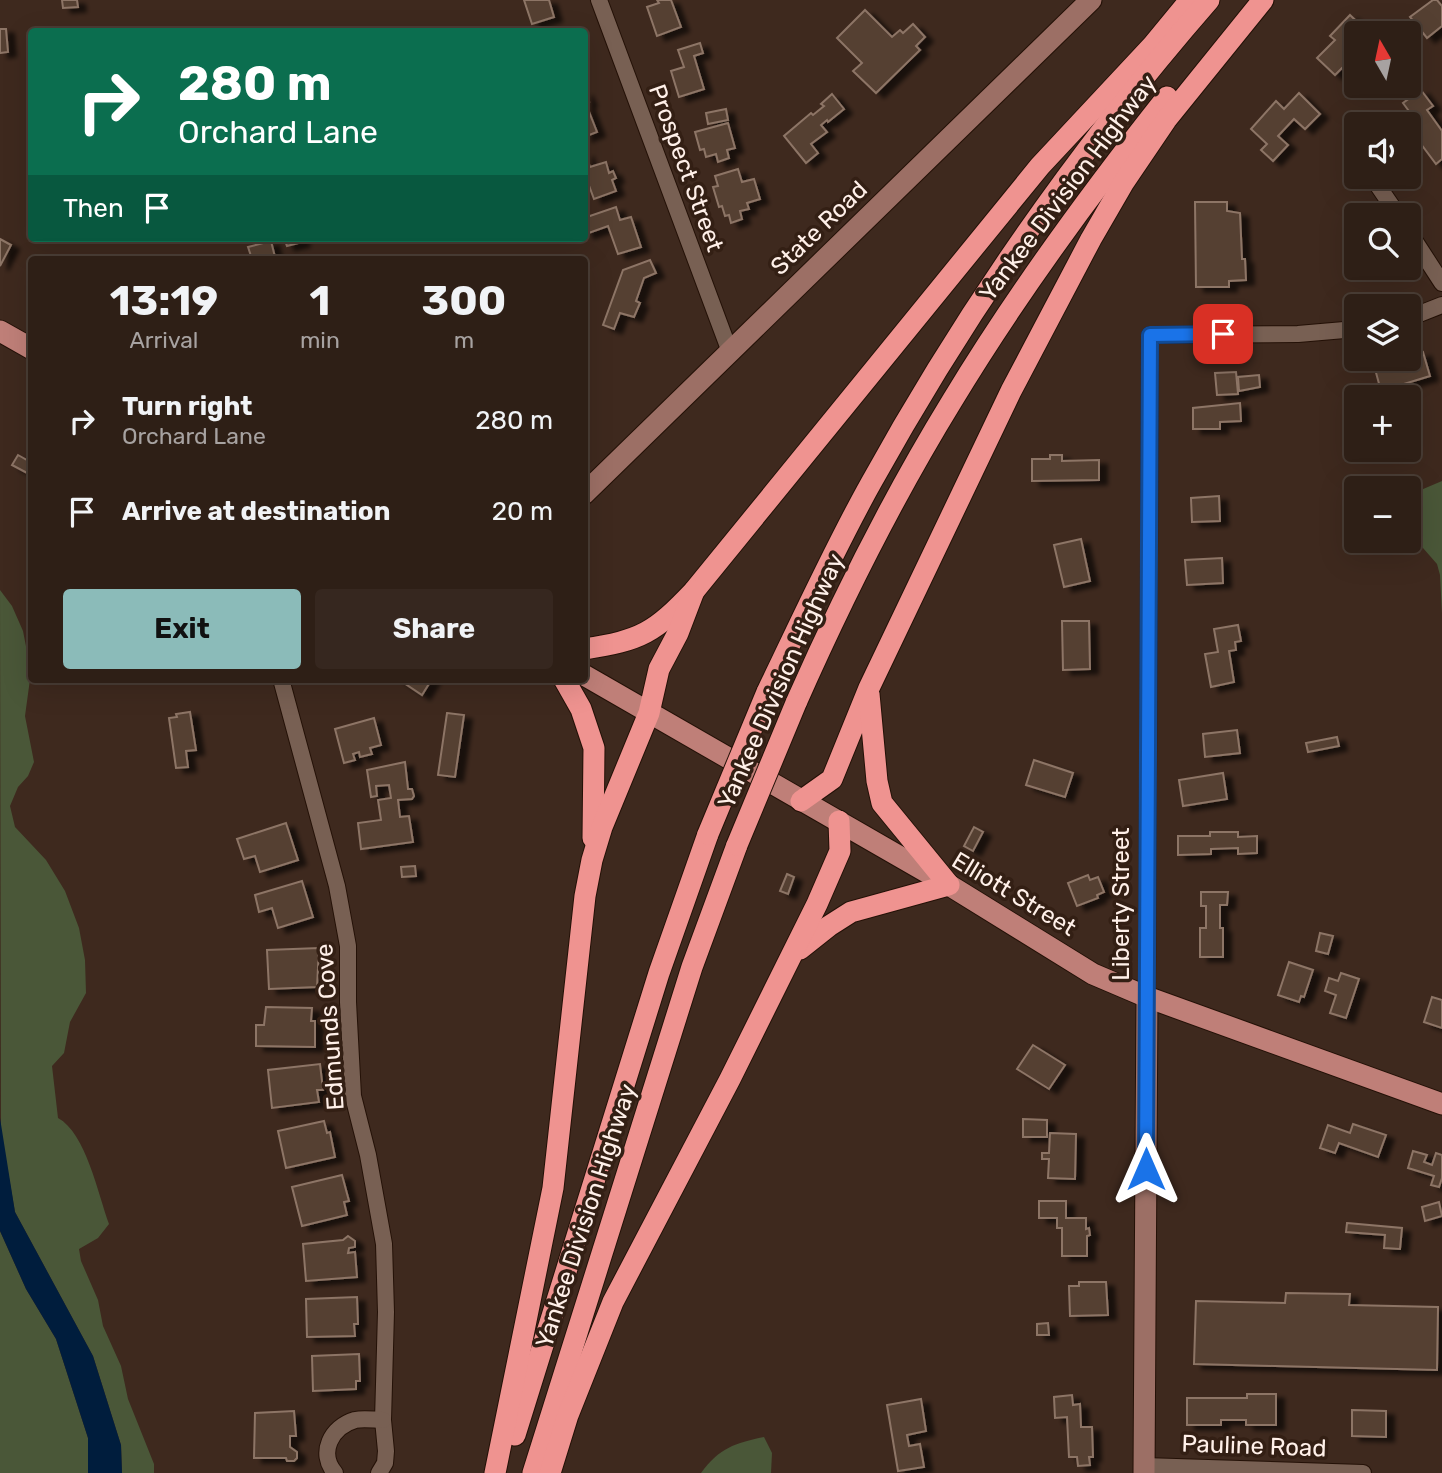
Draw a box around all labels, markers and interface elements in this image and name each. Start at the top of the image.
north arrow [1344,21,1421,98]
map controls [1344,21,1421,553]
text: 280 m [178,54,332,112]
icon: right [63,56,154,147]
street label: Yankee Division Highway [974,69,1162,307]
street label: Prospect Street [643,81,729,255]
button: sound [1344,112,1421,189]
text: Orchard Lane [178,113,378,151]
street label: State Road [765,175,873,281]
icon: arrive [138,189,176,227]
text: Then [63,193,124,224]
button: search [1344,203,1421,280]
text: 13:19 [110,276,218,326]
text: 1 [309,276,330,326]
text: 300 [422,276,506,326]
button: layers [1344,294,1421,371]
pin [1193,304,1253,364]
icon: arrive [1204,315,1242,353]
text: Arrival [129,326,198,354]
text: min [300,326,340,354]
text: m [454,326,474,354]
button: + [1344,385,1421,462]
text: Turn right [122,391,252,422]
icon: right [63,402,101,440]
text: 280 m [475,405,553,436]
text: Orchard Lane [122,422,266,450]
button: − [1344,476,1421,553]
icon: arrive [63,493,101,531]
text: Arrive at destination [122,496,390,527]
text: 20 m [492,496,553,527]
street label: Yankee Division Highway [712,549,850,813]
button: Exit [63,589,301,669]
button: Share [315,589,553,669]
street label: Liberty Street [1107,827,1135,981]
street label: Elliott Street [947,846,1081,942]
street label: Edmunds Cove [310,943,350,1111]
street label: Yankee Division Highway [530,1080,642,1352]
position arrow [1109,1132,1183,1206]
street label: Pauline Road [1181,1429,1327,1463]

